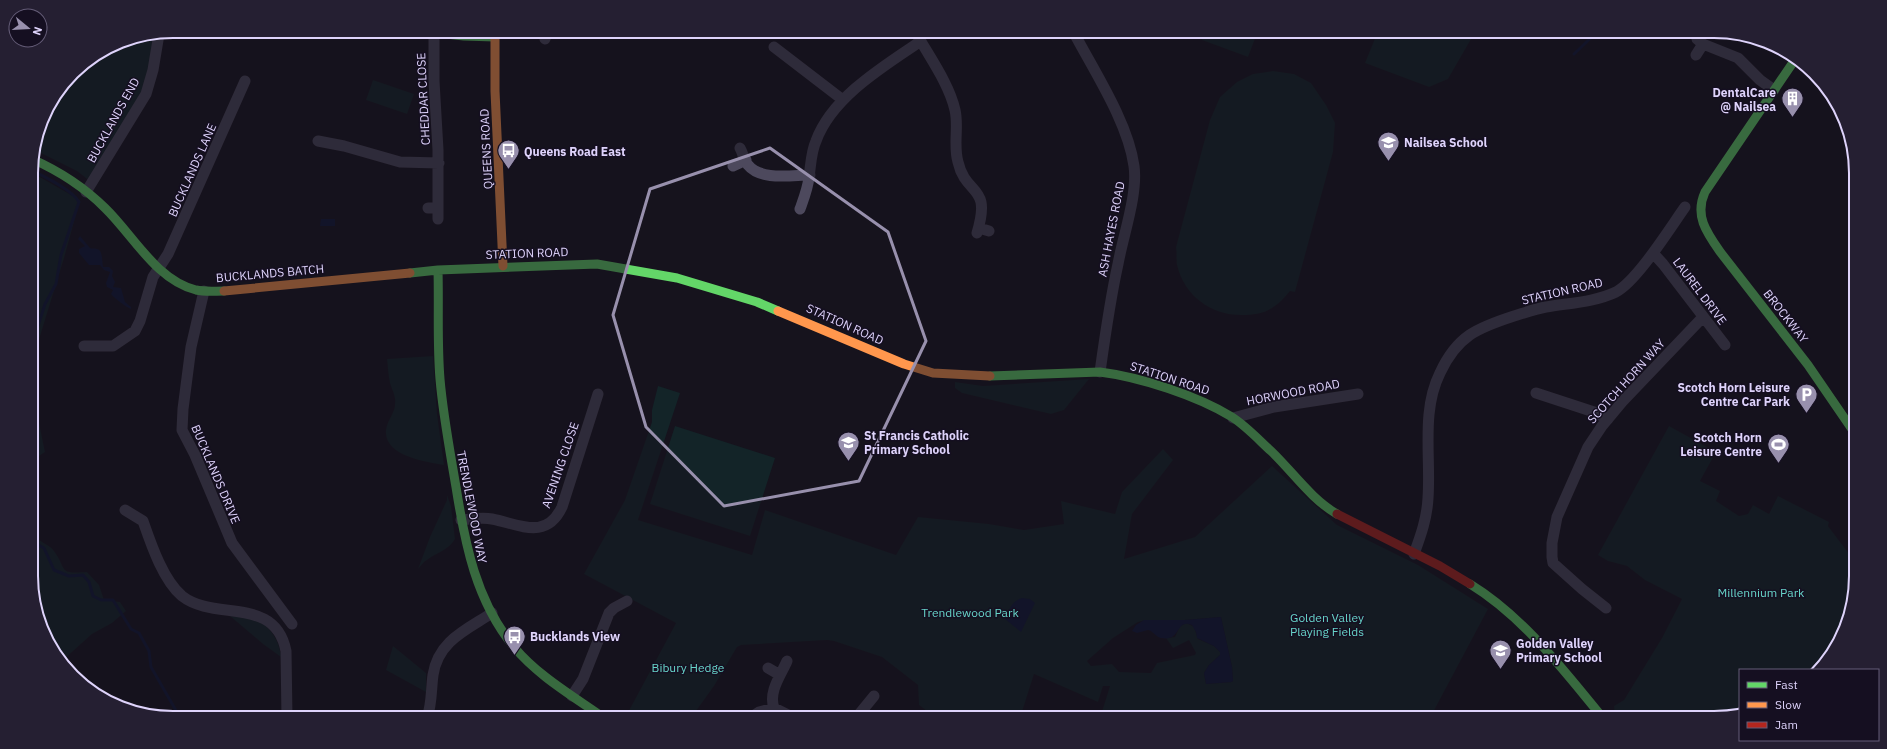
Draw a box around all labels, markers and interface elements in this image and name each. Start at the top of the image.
north arrow [8,8,48,48]
text: N [30,25,45,37]
street label: CHEDDAR CLOSE [413,52,433,146]
street label: BUCKLANDS END [83,75,143,165]
place label: DentalCare @ Nailsea [1713,85,1776,114]
building icon: DentalCare @ Nailsea [1779,86,1805,119]
street label: QUEENS ROAD [476,108,496,190]
street label: BUCKLANDS LANE [165,121,219,219]
school or university icon: Nailsea School [1375,129,1401,162]
place label: Nailsea School [1404,135,1487,150]
bus stop icon: Queens Road East [495,138,521,171]
place label: Queens Road East [524,144,626,159]
street label: ASH HAYES ROAD [1094,180,1128,278]
street label: STATION ROAD [485,244,569,262]
street label: LAUREL DRIVE [1670,254,1730,328]
street label: BUCKLANDS BATCH [215,261,325,285]
street label: STATION ROAD [1520,274,1604,308]
street label: BROCKWAY [1761,286,1811,346]
street label: STATION ROAD [804,300,886,348]
street label: SCOTCH HORN WAY [1584,336,1668,426]
street label: STATION ROAD [1128,358,1212,398]
street label: HORWOOD ROAD [1245,376,1341,408]
place label: Scotch Horn Leisure Centre Car Park [1677,380,1790,409]
parking icon: Scotch Horn Leisure Centre Car Park [1793,381,1819,414]
street label: AVENING CLOSE [538,420,582,510]
street label: BUCKLANDS DRIVE [188,422,244,526]
place label: St Francis Catholic Primary School [864,428,969,457]
school or university icon: St Francis Catholic Primary School [836,429,862,462]
place label: Scotch Horn Leisure Centre [1680,430,1762,459]
sports icon: Scotch Horn Leisure Centre [1765,431,1791,464]
street label: TRENDLEWOOD WAY [454,449,490,565]
park label: Millennium Park [1718,585,1805,600]
park label: Trendlewood Park [921,605,1019,620]
park label: Golden Valley Playing Fields [1290,610,1364,639]
bus stop icon: Bucklands View [501,623,527,656]
place label: Bucklands View [530,629,620,644]
place label: Golden Valley Primary School [1516,636,1602,665]
school or university icon: Golden Valley Primary School [1487,637,1513,670]
park label: Bibury Hedge [652,660,725,675]
legend [1739,669,1879,741]
text: Fast [1775,677,1798,692]
text: Slow [1775,697,1801,712]
text: Jam [1775,717,1798,732]

